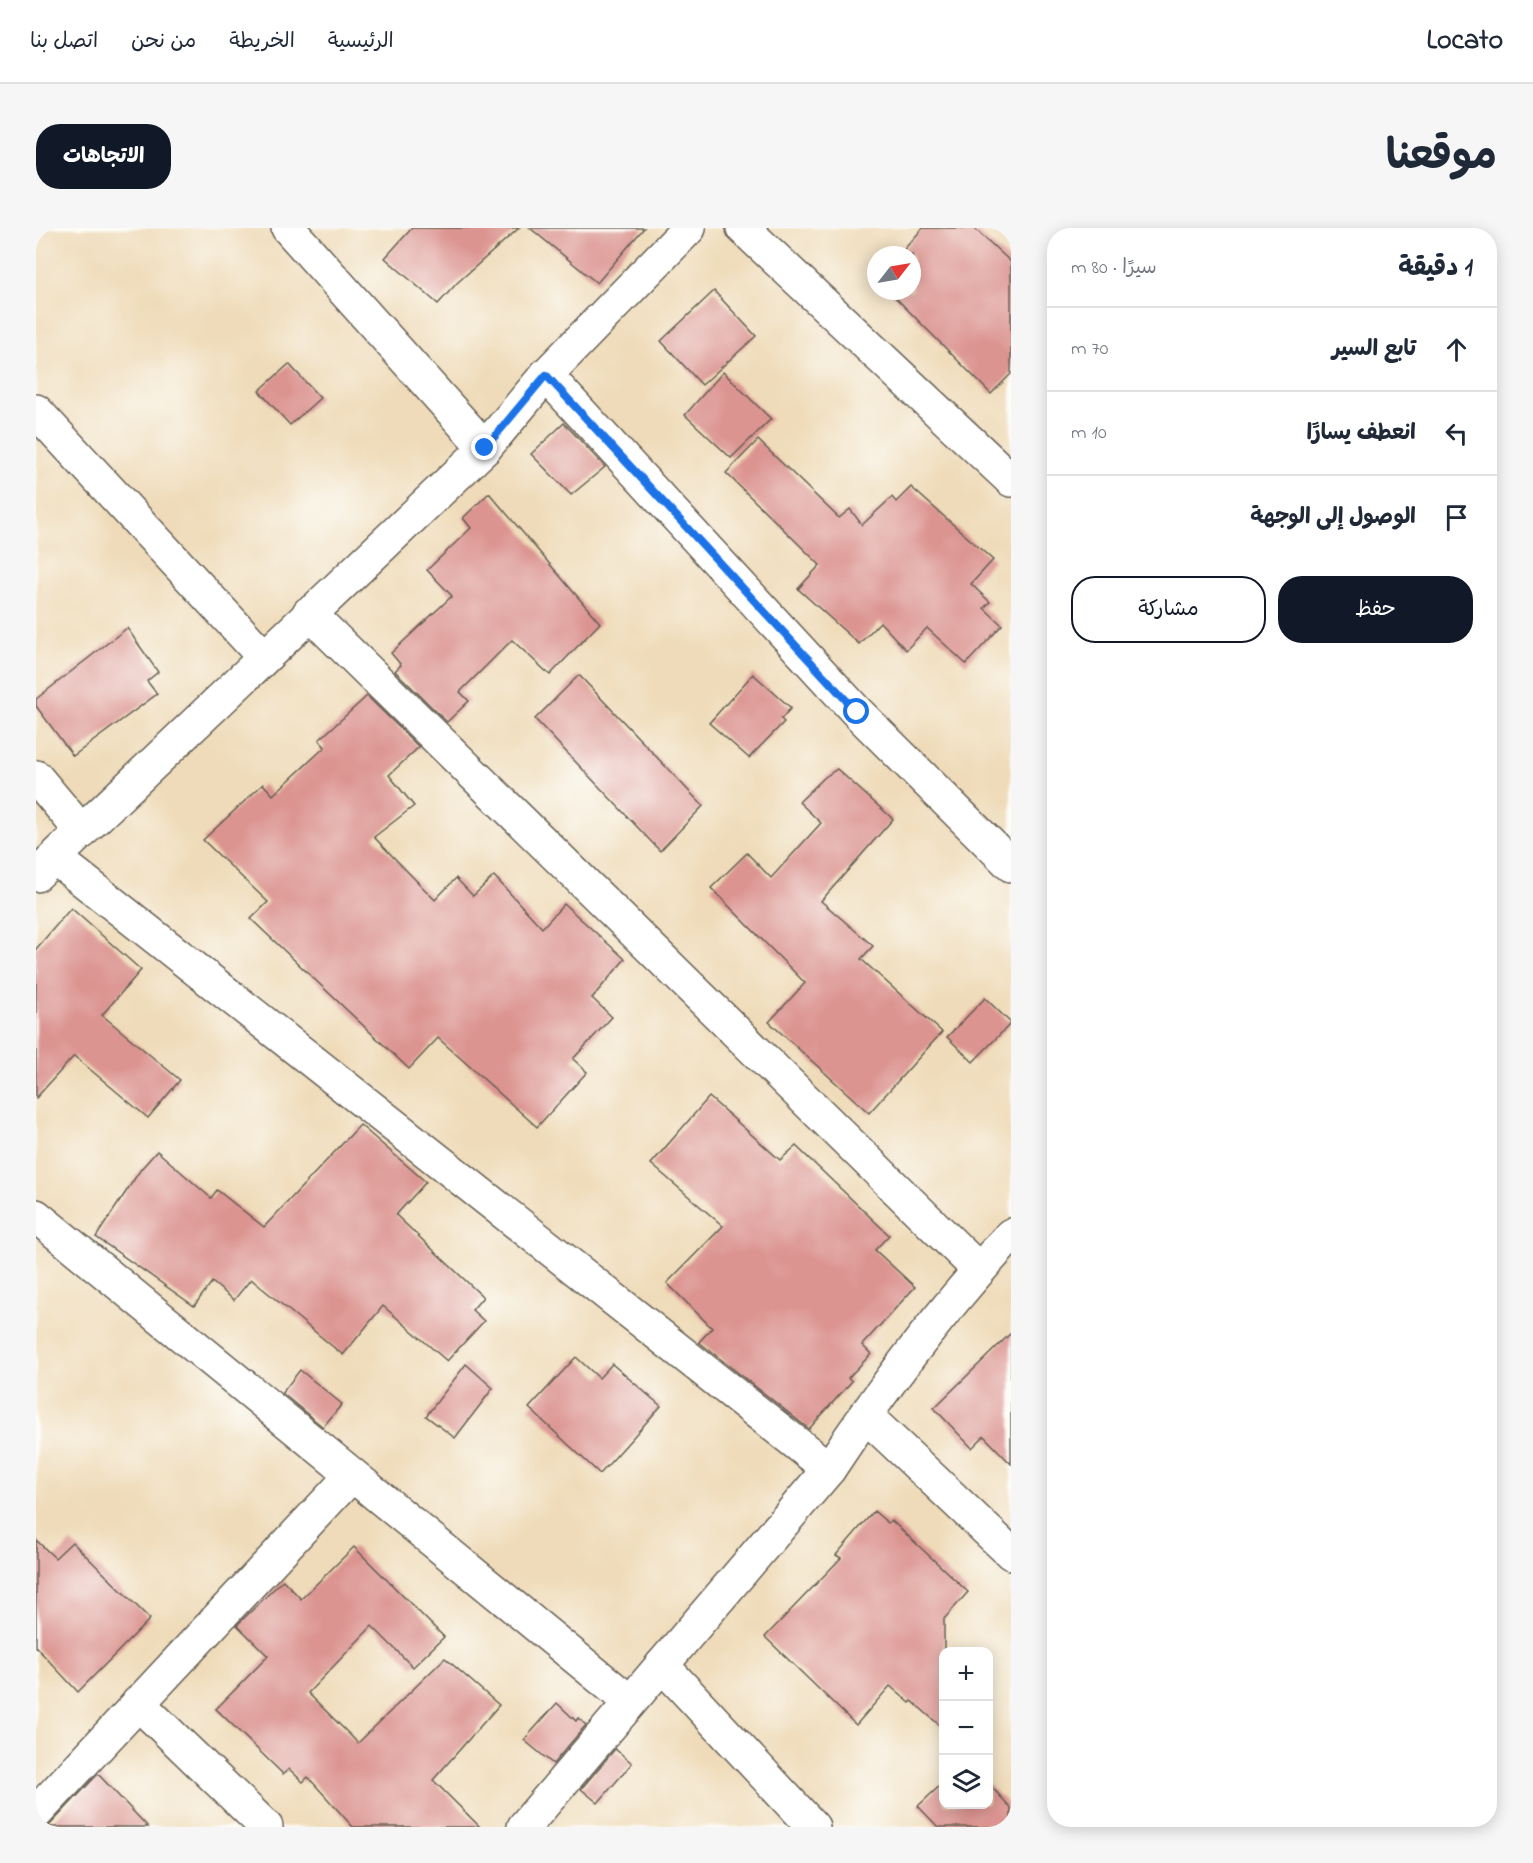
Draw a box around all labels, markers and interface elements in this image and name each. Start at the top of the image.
text: Locato [1427,21,1503,62]
text: اتصل بنا [30,27,98,57]
text: من نحن [131,27,196,57]
text: الخريطة [229,27,295,57]
text: الرئيسية [328,27,394,57]
button: الاتجاهات [36,124,171,189]
text: موقعنا [1386,127,1497,188]
north arrow [867,246,921,300]
text: 1 دقيقة [1398,250,1473,288]
text: سيرًا · 80 m [1071,254,1157,283]
icon: ahead [1440,333,1473,366]
text: تابع السير [1332,334,1416,366]
text: 70 m [1071,335,1108,364]
icon: left [1440,417,1473,450]
text: انعطف يسارًا [1307,418,1416,450]
text: 10 m [1071,419,1107,448]
route end [471,434,497,460]
icon: arrive [1440,501,1473,534]
text: الوصول إلى الوجهة [1250,502,1416,534]
button: مشاركة [1071,576,1266,643]
button: حفظ [1278,576,1473,643]
route start [843,698,869,724]
map controls [939,1647,993,1809]
button: + [939,1647,993,1701]
button: − [939,1701,993,1755]
button: layers [939,1755,993,1809]

